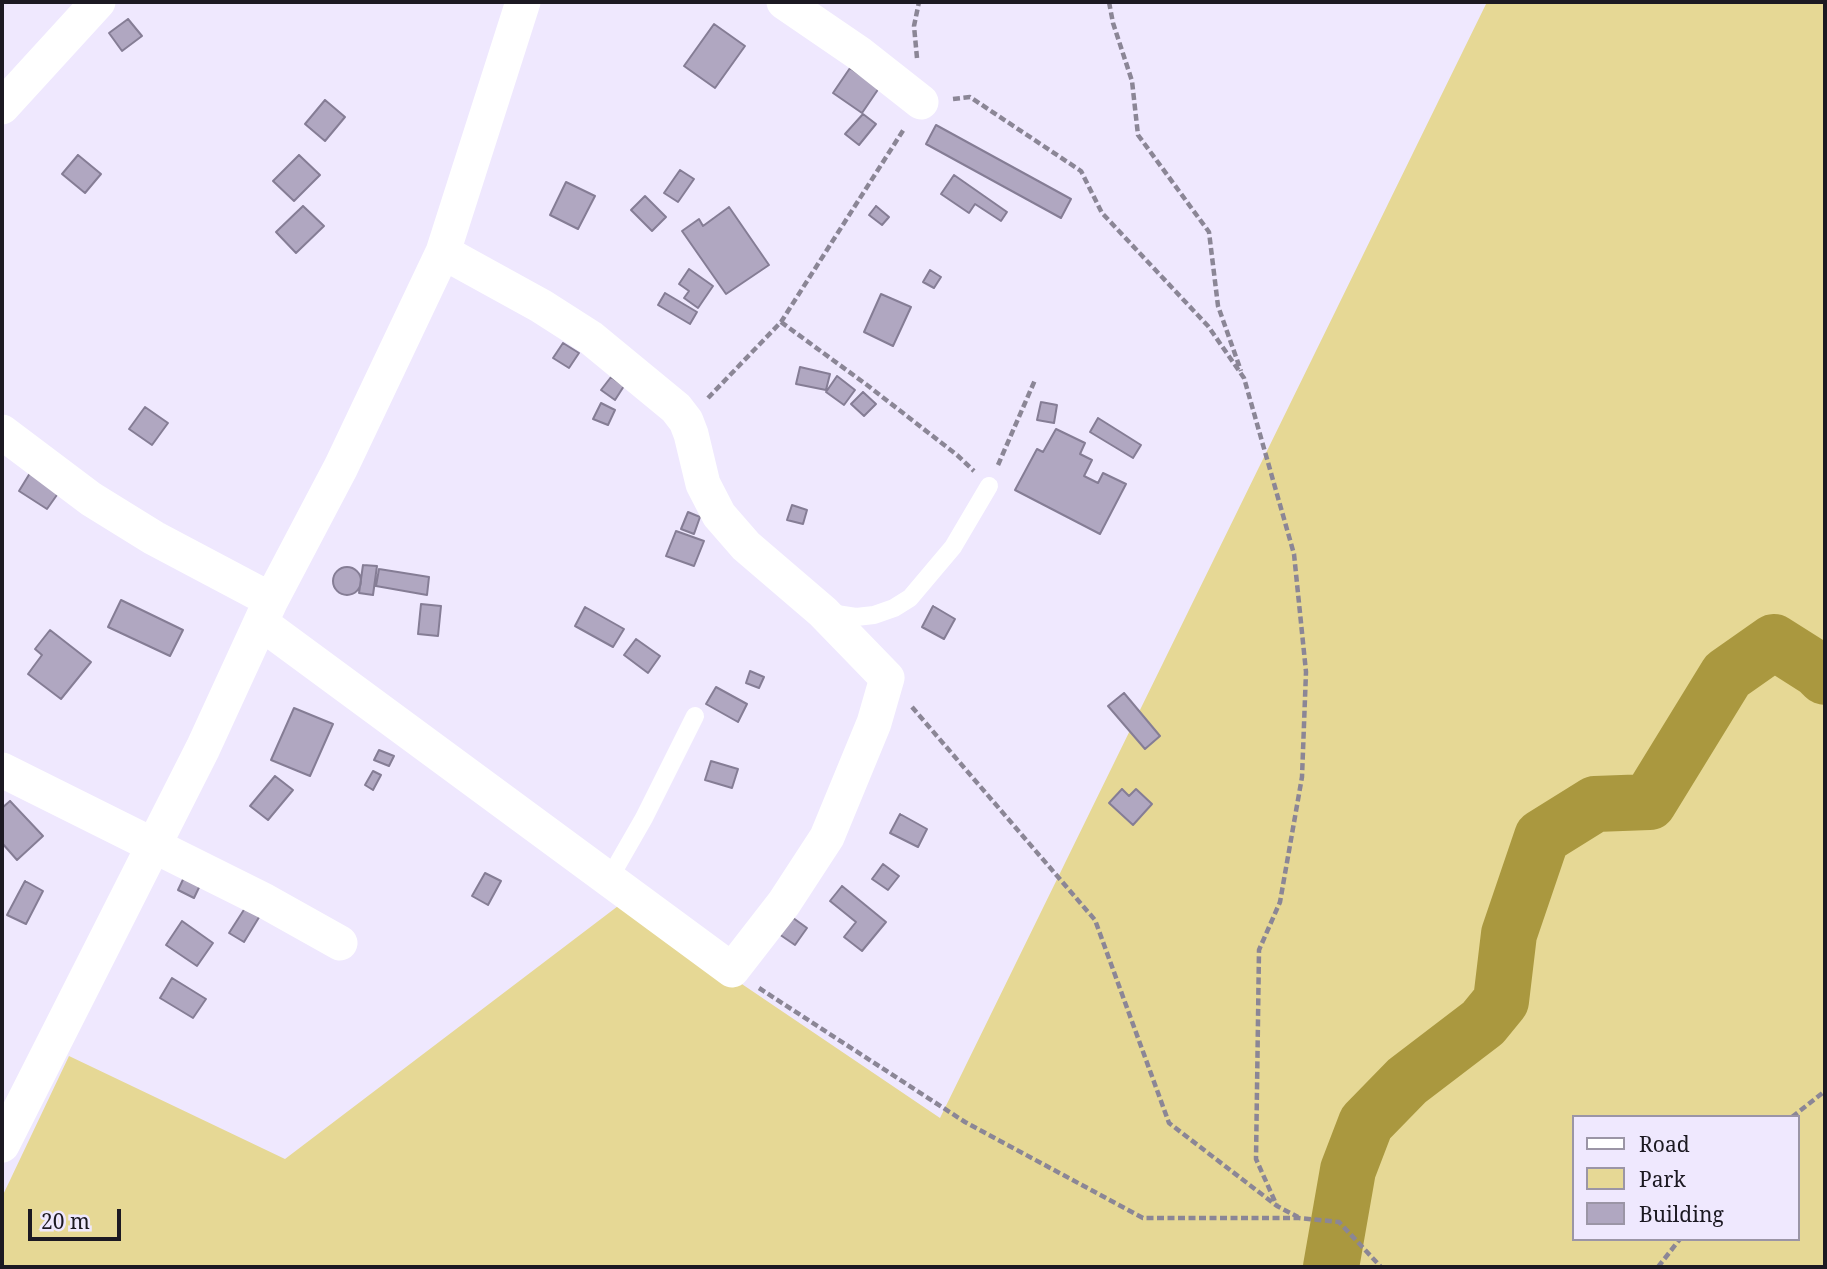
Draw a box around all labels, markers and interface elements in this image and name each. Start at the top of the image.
legend [1572,1115,1799,1241]
text: Road [1639,1130,1690,1158]
text: Park [1639,1165,1686,1193]
scale bar [32,1196,124,1240]
text: Building [1639,1200,1724,1228]
text: 20 m [41,1207,90,1235]

